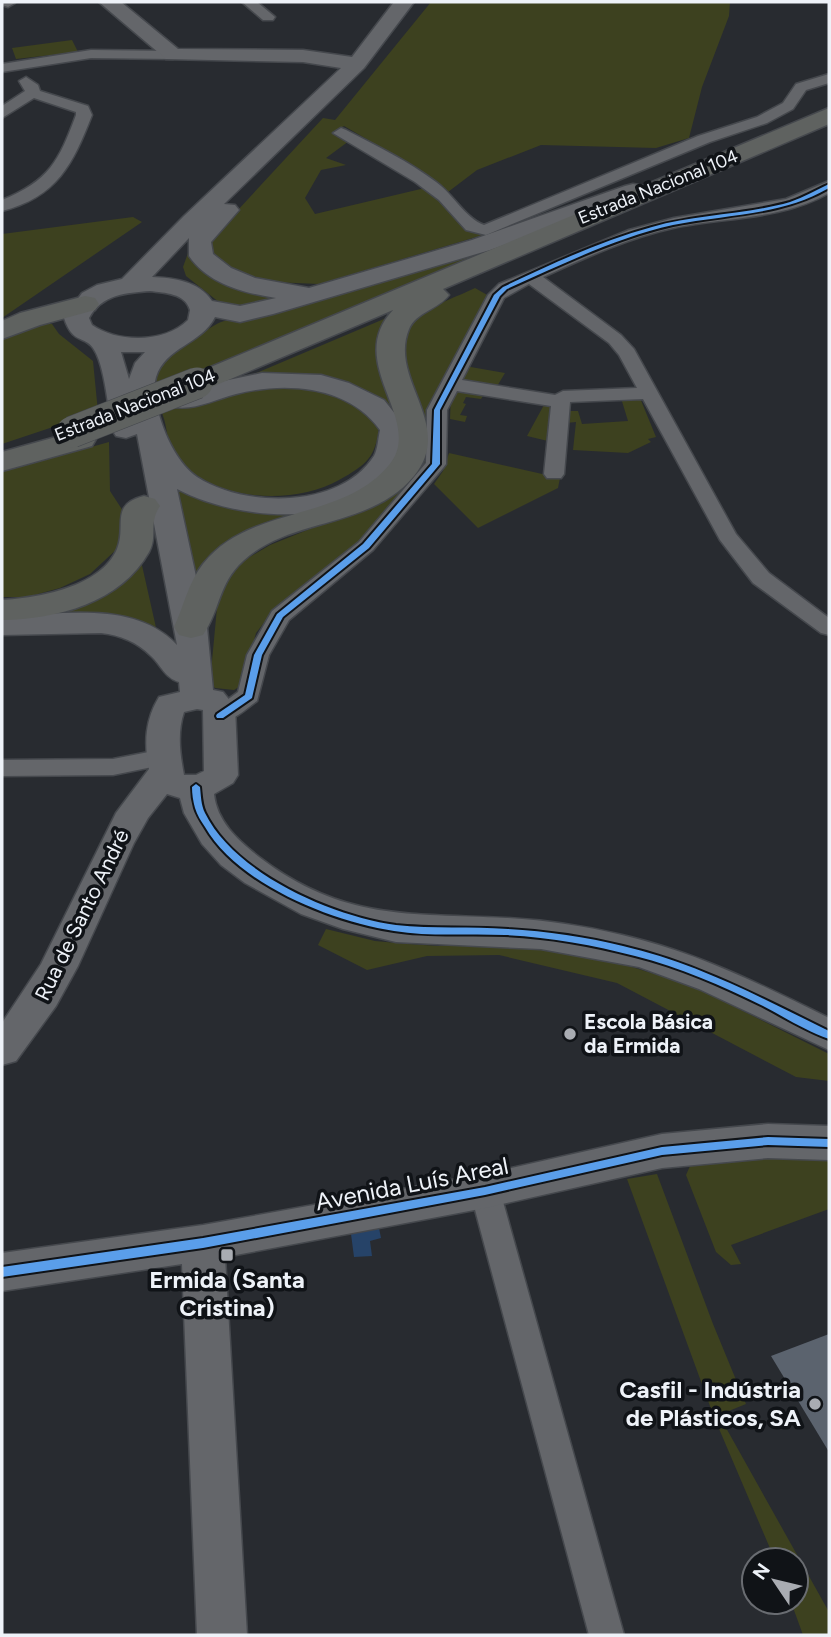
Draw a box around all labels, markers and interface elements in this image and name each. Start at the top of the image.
street label: Estrada Nacional 104 [575,145,741,229]
street label: Estrada Nacional 104 [51,364,219,446]
street label: Rua de Santo André [29,825,134,1004]
place label: Escola Básica da Ermida [584,1009,713,1058]
marker: Escola Básica da Ermida [562,1026,578,1042]
street label: Avenida Luís Areal [313,1151,511,1216]
marker: Ermida (Santa Cristina) [219,1247,235,1263]
place label: Ermida (Santa Cristina) [149,1265,305,1322]
place label: Casfil - Indústria de Plásticos, SA [619,1375,801,1432]
marker: Casfil - Indústria de Plásticos, SA [807,1396,823,1412]
north arrow [740,1546,810,1616]
text: N [748,1559,775,1584]

